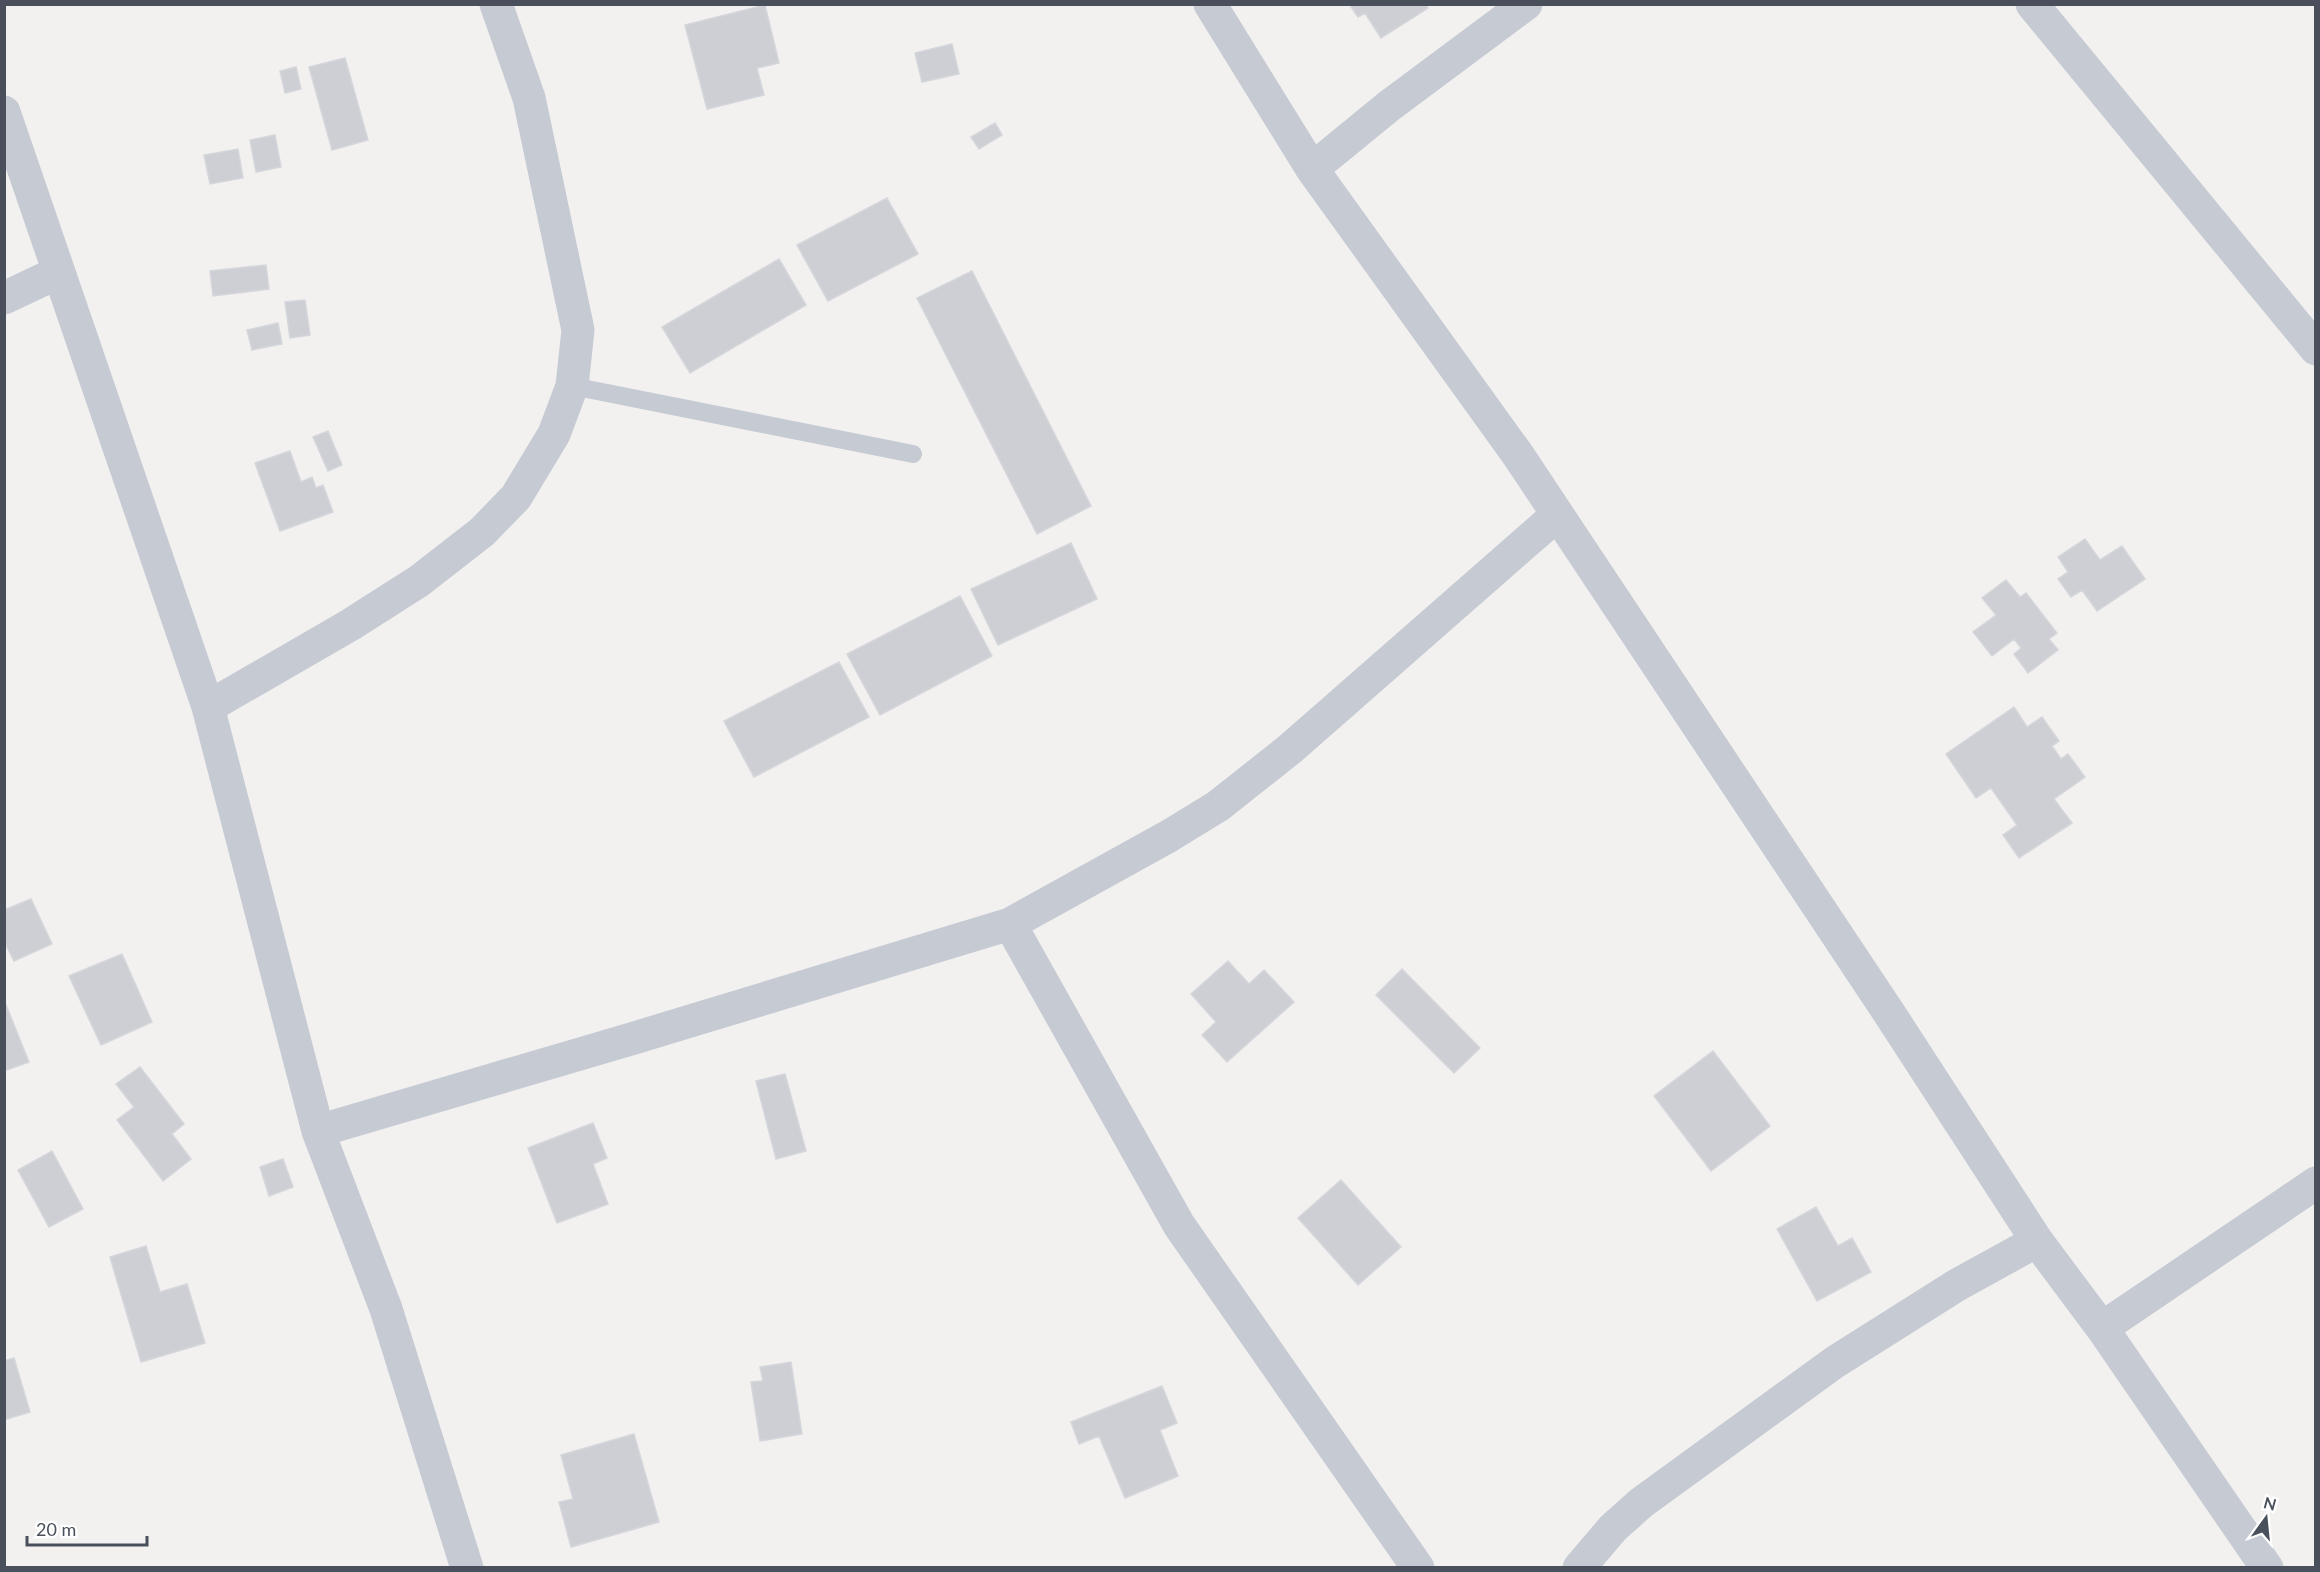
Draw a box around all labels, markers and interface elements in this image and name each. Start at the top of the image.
north arrow [2236,1488,2296,1548]
text: N [2262,1492,2278,1514]
scale bar [27,1509,147,1547]
text: 20 m [36,1518,76,1540]

